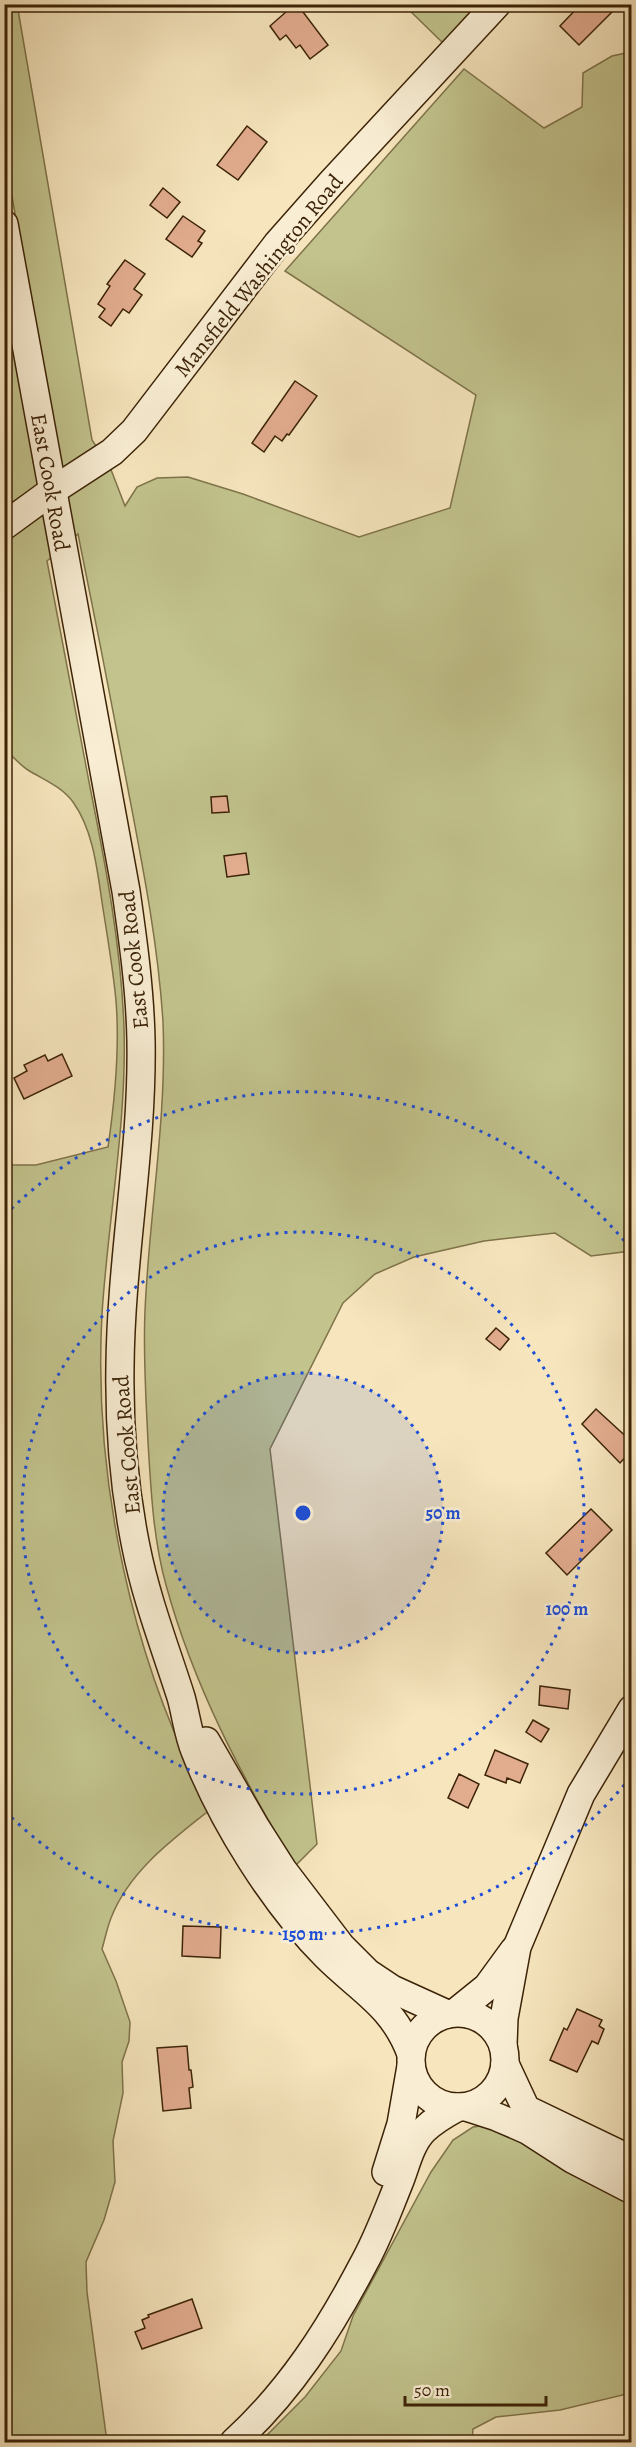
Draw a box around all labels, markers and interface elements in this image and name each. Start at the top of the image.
street label: Mansfield Washington Road [167,168,350,383]
street label: East Cook Road [23,411,77,554]
street label: East Cook Road [112,889,156,1031]
street label: East Cook Road [106,1374,148,1516]
text: 50 m [426,1501,460,1525]
centre of rings [293,1503,313,1523]
text: 100 m [546,1597,588,1621]
text: 150 m [282,1922,324,1946]
scale bar [405,2369,546,2407]
text: 50 m [414,2378,450,2402]

